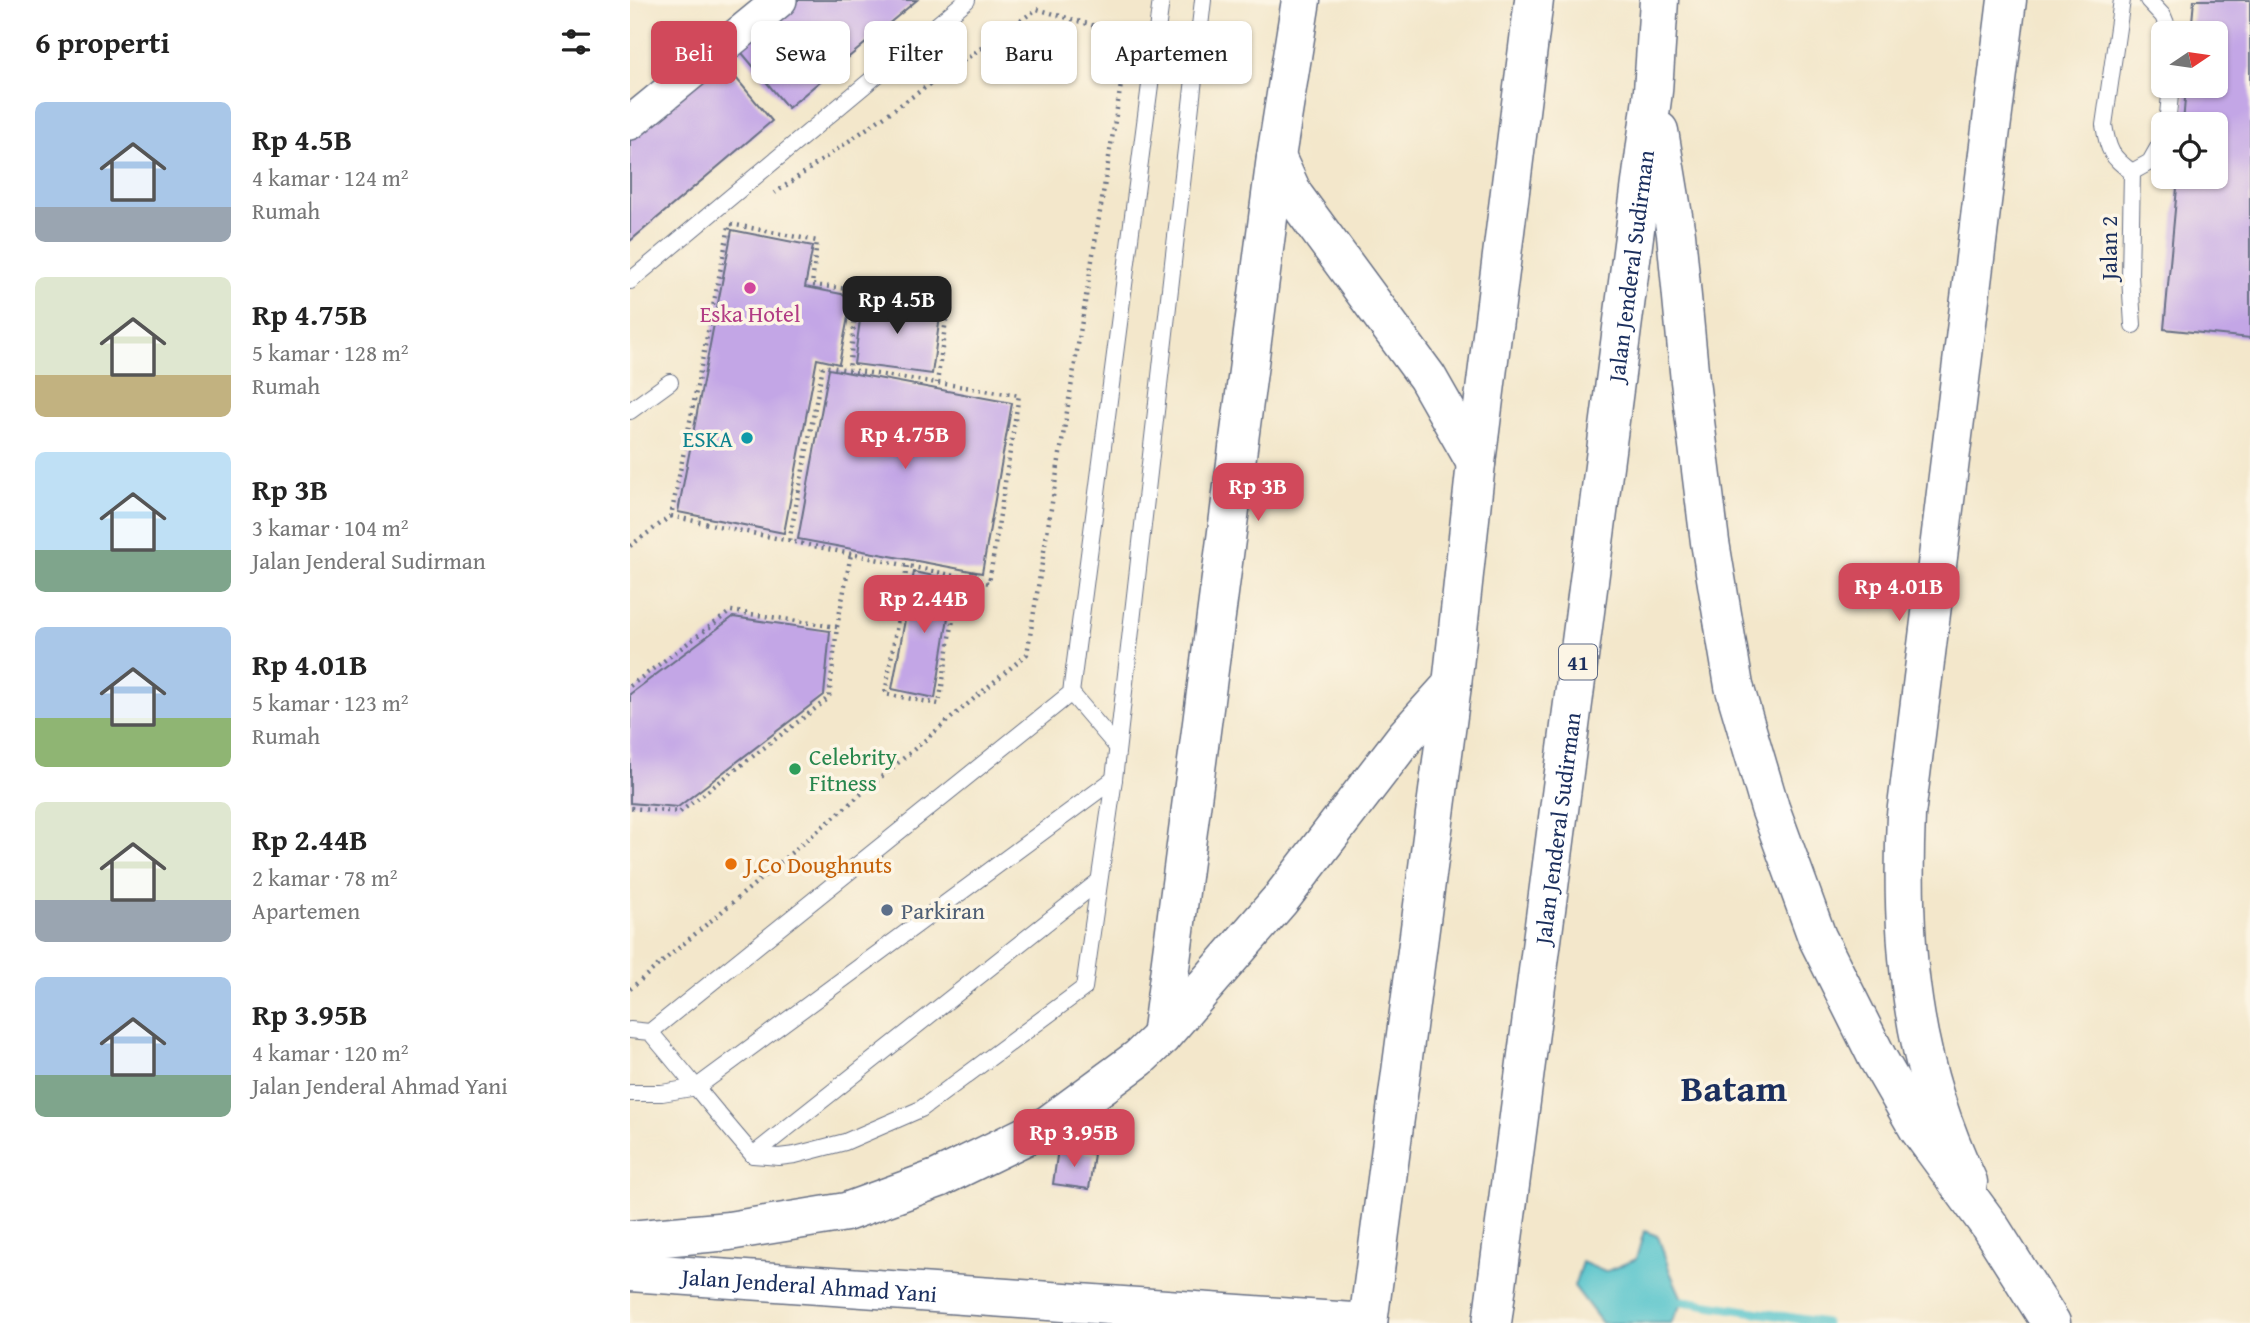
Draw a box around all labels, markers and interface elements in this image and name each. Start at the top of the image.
text: 6 properti [35,20,170,64]
chip: Beli [651,21,737,84]
chip: Sewa [751,21,850,84]
chip: Filter [864,21,967,84]
chip: Baru [981,21,1077,84]
chip: Apartemen [1091,21,1252,84]
north arrow [2151,21,2228,98]
map controls [2151,21,2228,189]
icon: filters [557,23,595,61]
button: locate [2151,112,2228,189]
text: Rp 4.5B [252,117,352,161]
icon: home [91,130,175,214]
street label: Jalan Jenderal Sudirman [1598,148,1662,387]
text: 4 kamar · 124 m² [252,161,409,194]
text: Rumah [252,194,320,227]
street label: Jalan 2 [2092,216,2125,283]
pin: Rp 4.5B [832,276,962,336]
marker: Eska Hotel [742,280,758,296]
text: Rp 4.5B [859,282,935,315]
text: Rp 4.75B [252,292,368,336]
place label: Eska Hotel [700,297,800,330]
icon: home [91,305,175,389]
text: 5 kamar · 128 m² [252,336,409,369]
text: Rumah [252,369,320,402]
pin: Rp 4.75B [833,412,977,471]
text: Rp 4.75B [861,417,949,450]
place label: ESKA [683,422,733,455]
marker: ESKA [739,430,755,446]
pin: Rp 3B [1209,463,1307,523]
text: Rp 3B [252,467,328,511]
text: Rp 3B [1229,469,1287,502]
icon: home [91,480,175,564]
text: 3 kamar · 104 m² [252,511,409,544]
text: Jalan Jenderal Sudirman [252,544,486,577]
pin: Rp 4.01B [1827,564,1971,623]
text: Rp 4.01B [1855,569,1943,602]
pin: Rp 2.44B [852,576,996,635]
text: Rp 2.44B [880,581,968,614]
text: Rp 4.01B [252,642,368,686]
road number: 41 [1559,644,1597,680]
icon: home [91,655,175,739]
text: 5 kamar · 123 m² [252,686,409,719]
street label: Jalan Jenderal Sudirman [1525,710,1588,949]
text: Rumah [252,719,320,752]
place label: Celebrity Fitness [809,740,898,799]
marker: Celebrity Fitness [787,761,803,777]
text: Rp 2.44B [252,817,368,861]
icon: home [91,830,175,914]
place label: J.Co Doughnuts [742,848,892,881]
marker: J.Co Doughnuts [723,856,739,872]
text: 2 kamar · 78 m² [252,861,398,894]
text: Apartemen [252,894,360,927]
place label: Parkiran [901,894,985,927]
marker: Parkiran [879,902,895,918]
text: Rp 3.95B [252,992,368,1036]
icon: home [91,1005,175,1089]
text: 4 kamar · 120 m² [252,1036,409,1069]
district label: Batam [1681,1060,1788,1115]
text: Jalan Jenderal Ahmad Yani [252,1069,508,1102]
pin: Rp 3.95B [1002,1110,1146,1169]
text: Rp 3.95B [1030,1115,1118,1148]
street label: Jalan Jenderal Ahmad Yani [678,1259,938,1310]

